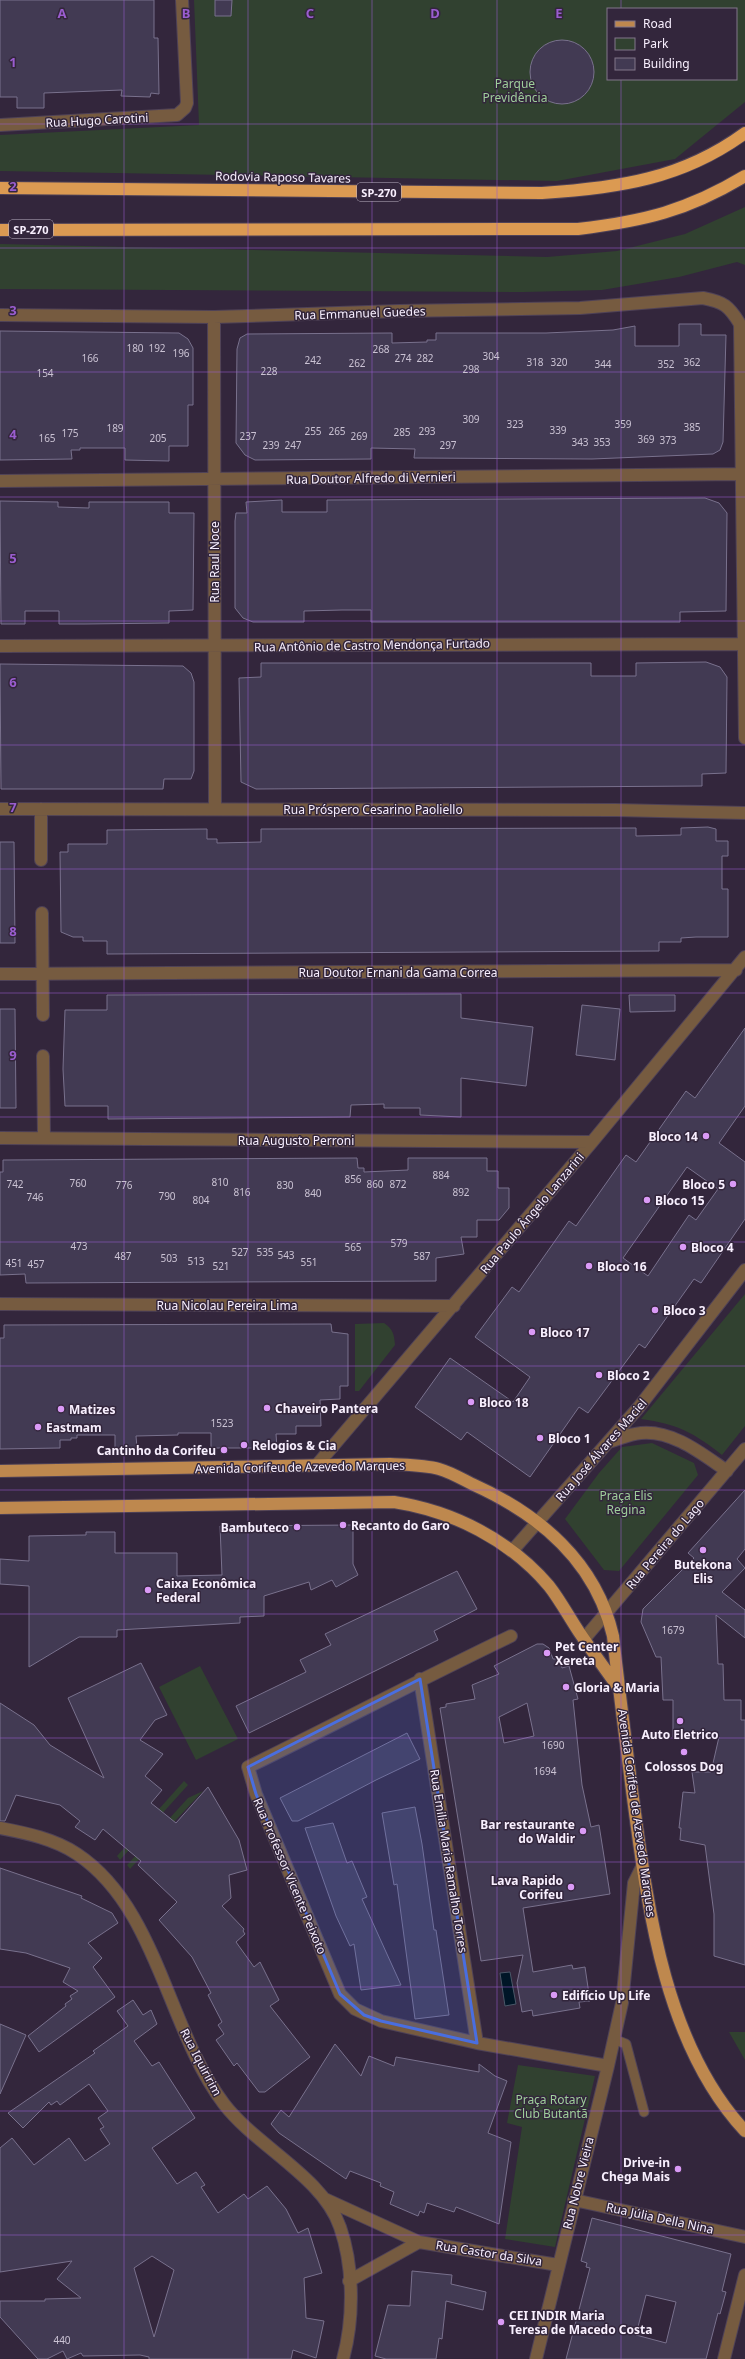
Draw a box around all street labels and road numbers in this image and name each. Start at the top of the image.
street label: Rua Hugo Carotini [45,109,149,131]
street label: Rodovia Raposo Tavares [215,167,351,187]
road number: SP-270 [357,183,401,201]
road number: SP-270 [9,220,53,238]
street label: Rua Emmanuel Guedes [294,302,426,324]
street label: Rua Doutor Alfredo di Vernieri [286,468,456,488]
street label: Rua Raul Noce [206,521,223,603]
street label: Rua Antônio de Castro Mendonça Furtado [254,634,490,656]
street label: Rua Próspero Cesarino Paoliello [283,801,463,818]
street label: Rua Doutor Ernani da Gama Correa [298,964,498,981]
street label: Rua Augusto Perroni [238,1132,354,1149]
street label: Rua Paulo Ângelo Lanzarini [476,1149,588,1277]
street label: Rua Nicolau Pereira Lima [157,1297,297,1314]
street label: Rua José Álvares Maciel [552,1395,650,1505]
street label: Avenida Corifeu de Azevedo Marques [195,1457,405,1477]
street label: Rua Pereira do Lago [622,1495,708,1593]
street label: Avenida Corifeu de Azevedo Marques [614,1708,660,1918]
street label: Rua Emilia Maria Ramalho Torres [426,1768,472,1954]
street label: Rua Professor Vicente Peixoto [249,1795,331,1957]
street label: Rua Iquiririm [176,2025,226,2099]
street label: Rua Nobre Vieira [558,2135,598,2231]
street label: Rua Júlia Della Nina [605,2198,715,2238]
street label: Rua Castor da Silva [435,2236,543,2270]

